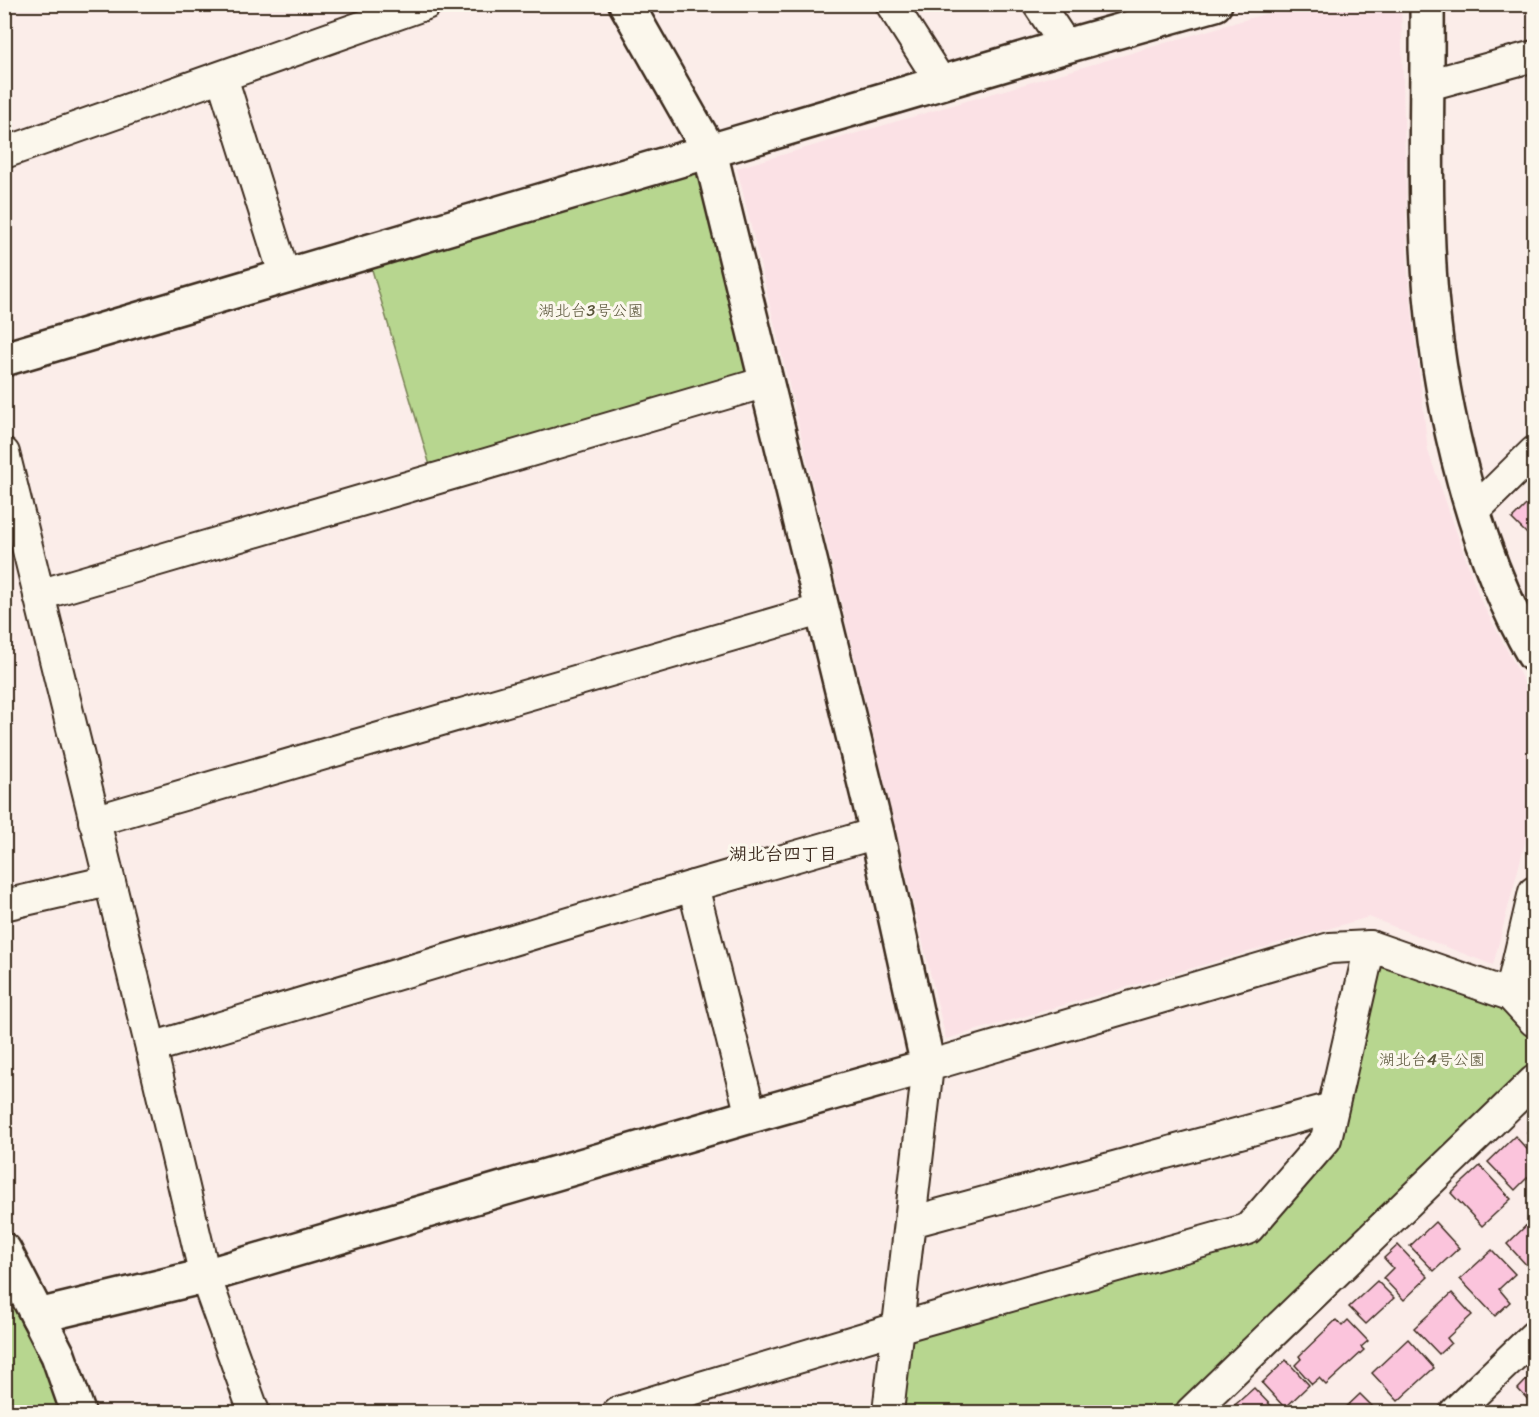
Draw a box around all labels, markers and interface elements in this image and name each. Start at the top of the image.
park label: 湖北台3号公園 [539,296,643,325]
district label: 湖北台四丁目 [729,838,837,870]
park label: 湖北台4号公園 [1379,1045,1485,1074]

